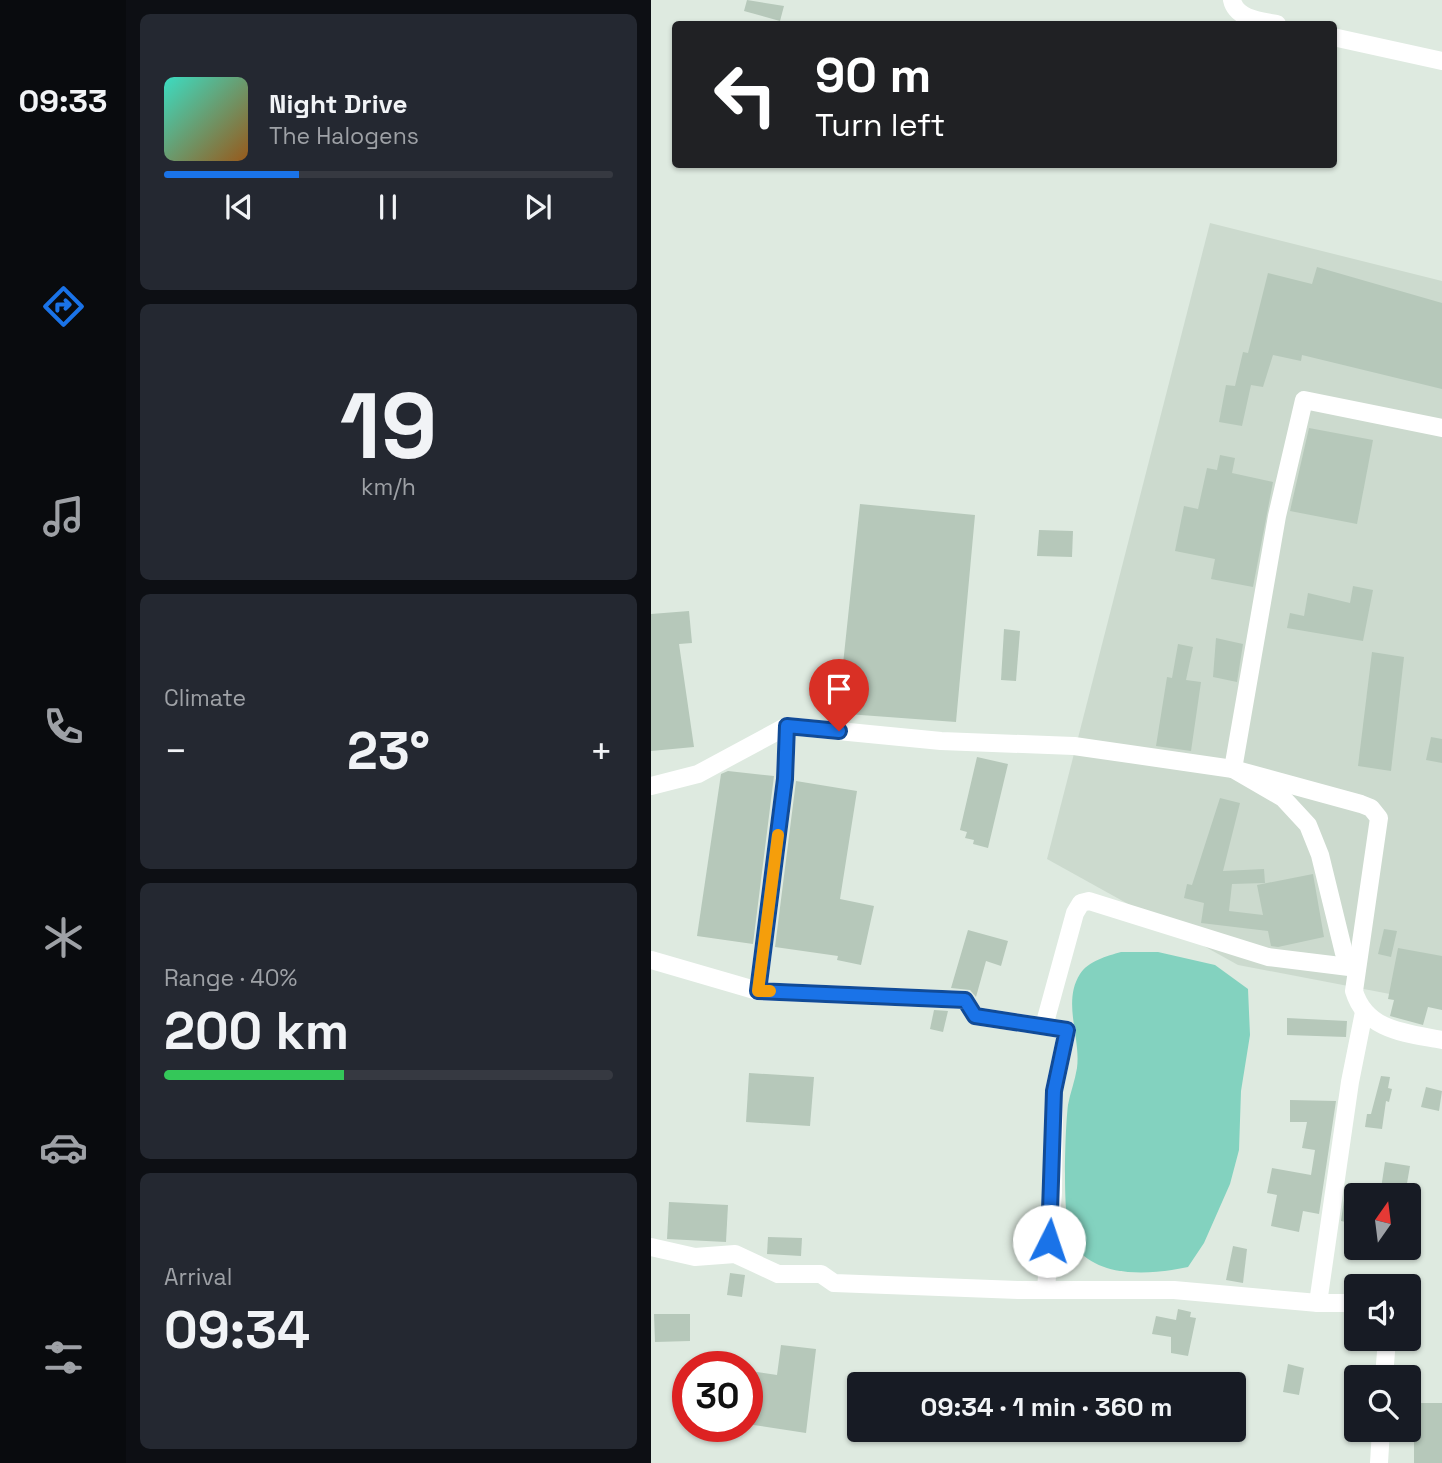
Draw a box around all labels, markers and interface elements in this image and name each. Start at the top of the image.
text: 90 m [815,44,931,106]
icon: left [700,49,791,140]
text: 09:33 [19,81,107,121]
text: Night Drive [269,87,407,121]
text: Turn left [815,105,945,145]
text: The Halogens [269,121,419,151]
icon: previous [220,188,258,226]
icon: pause [369,188,407,226]
icon: next [519,188,557,226]
icon: directions [39,282,88,331]
text: 19 [340,368,437,485]
text: km/h [361,472,416,502]
icon: music [39,492,88,541]
pin [809,659,869,731]
icon: arrive [820,670,858,708]
text: Climate [164,683,246,713]
icon: phone [39,702,88,751]
text: 23° [347,718,430,784]
text: − [164,727,188,775]
text: + [589,727,613,775]
icon: climate [39,913,88,962]
text: Range · 40% [164,963,297,993]
text: 200 km [164,998,349,1064]
icon: car [39,1123,88,1172]
north arrow [1344,1183,1421,1260]
map controls [1344,1183,1421,1442]
position arrow [1012,1204,1086,1278]
text: Arrival [164,1262,232,1292]
button: sound [1344,1274,1421,1351]
text: 09:34 [164,1297,310,1363]
icon: filters [39,1333,88,1382]
speed limit sign: 30 [672,1351,763,1442]
button: search [1344,1365,1421,1442]
text: 09:34 · 1 min · 360 m [921,1390,1172,1424]

